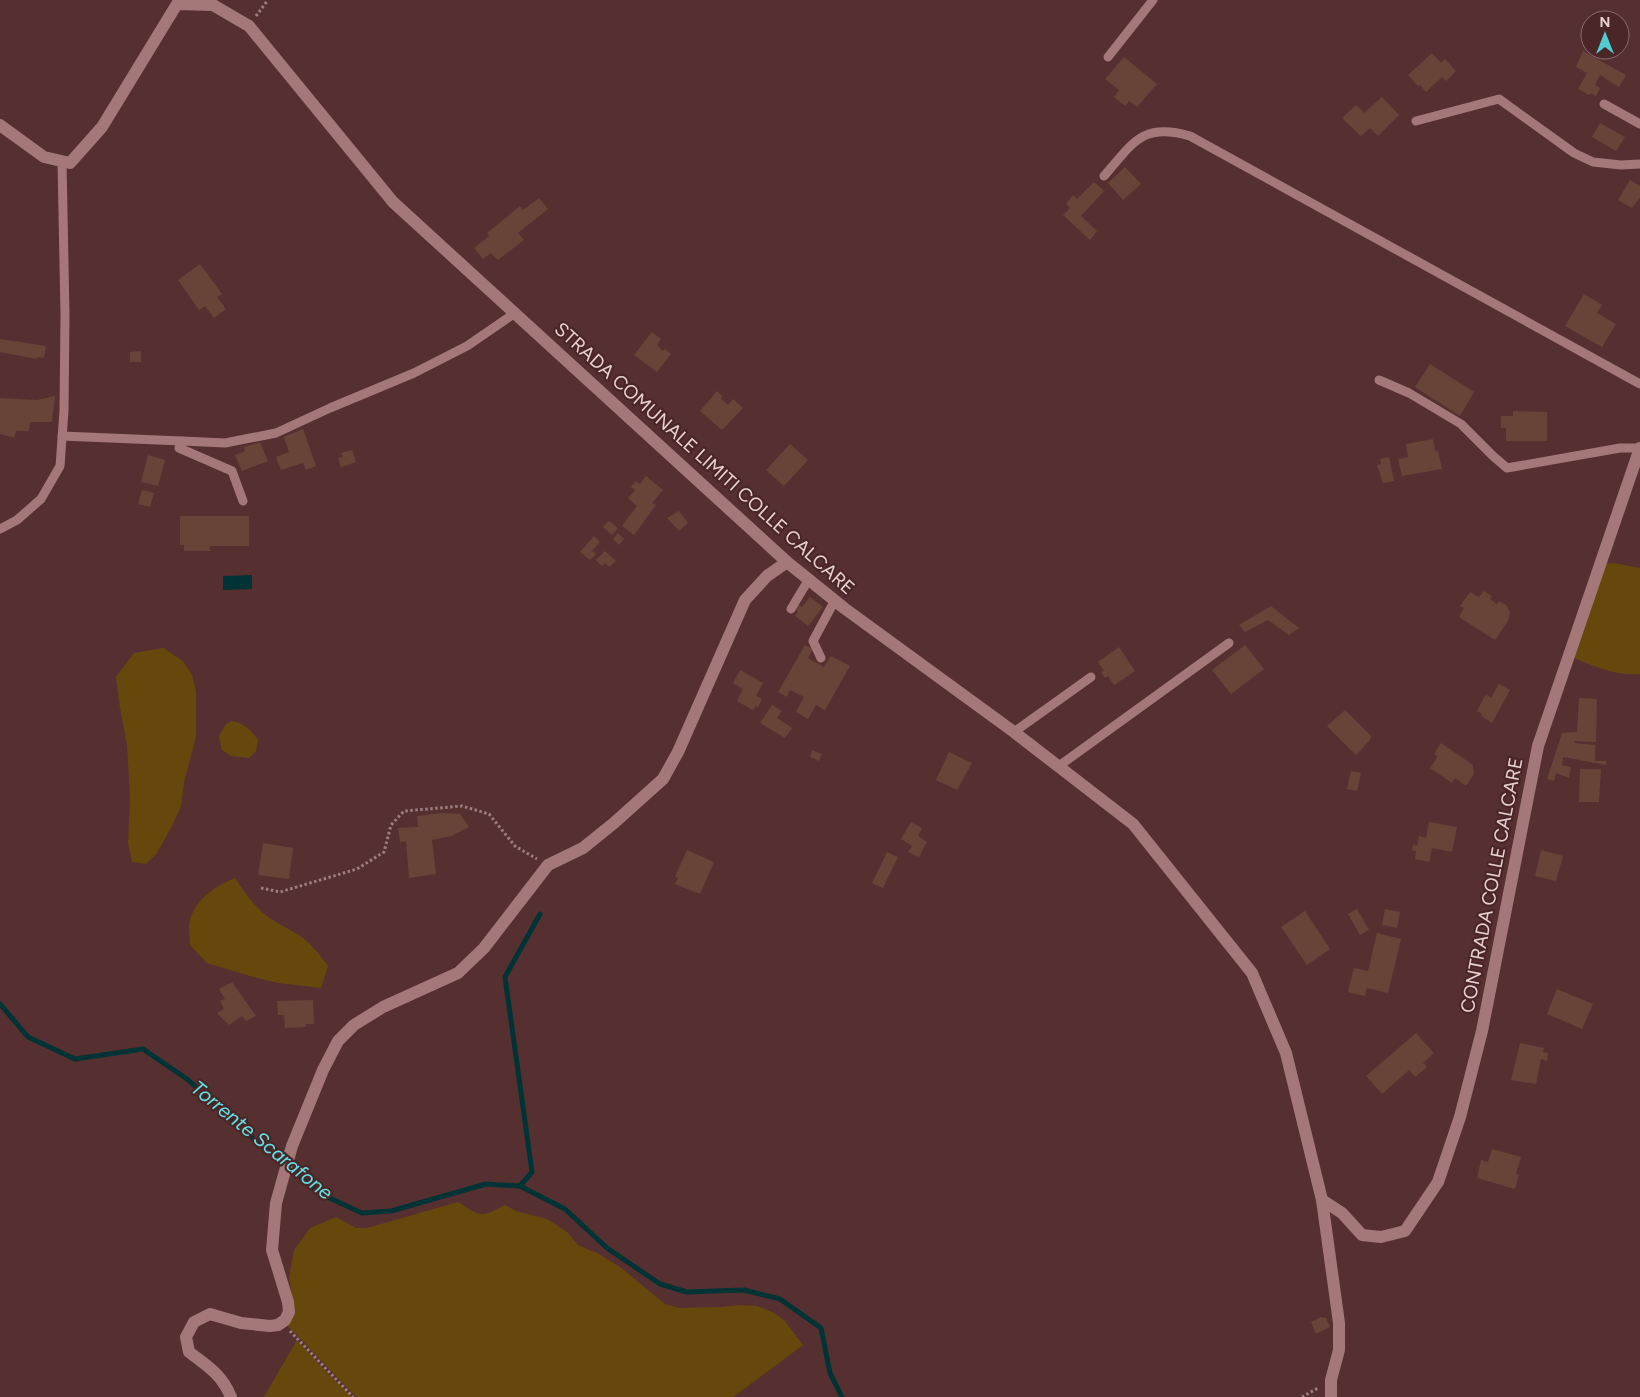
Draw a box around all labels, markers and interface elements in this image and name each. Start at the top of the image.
north arrow [1580,10,1630,60]
text: N [1600,14,1610,31]
street label: STRADA COMUNALE LIMITI COLLE CALCARE [550,317,859,599]
street label: CONTRADA COLLE CALCARE [1455,756,1528,1015]
water label: Torrente Scarafone [186,1076,338,1204]

